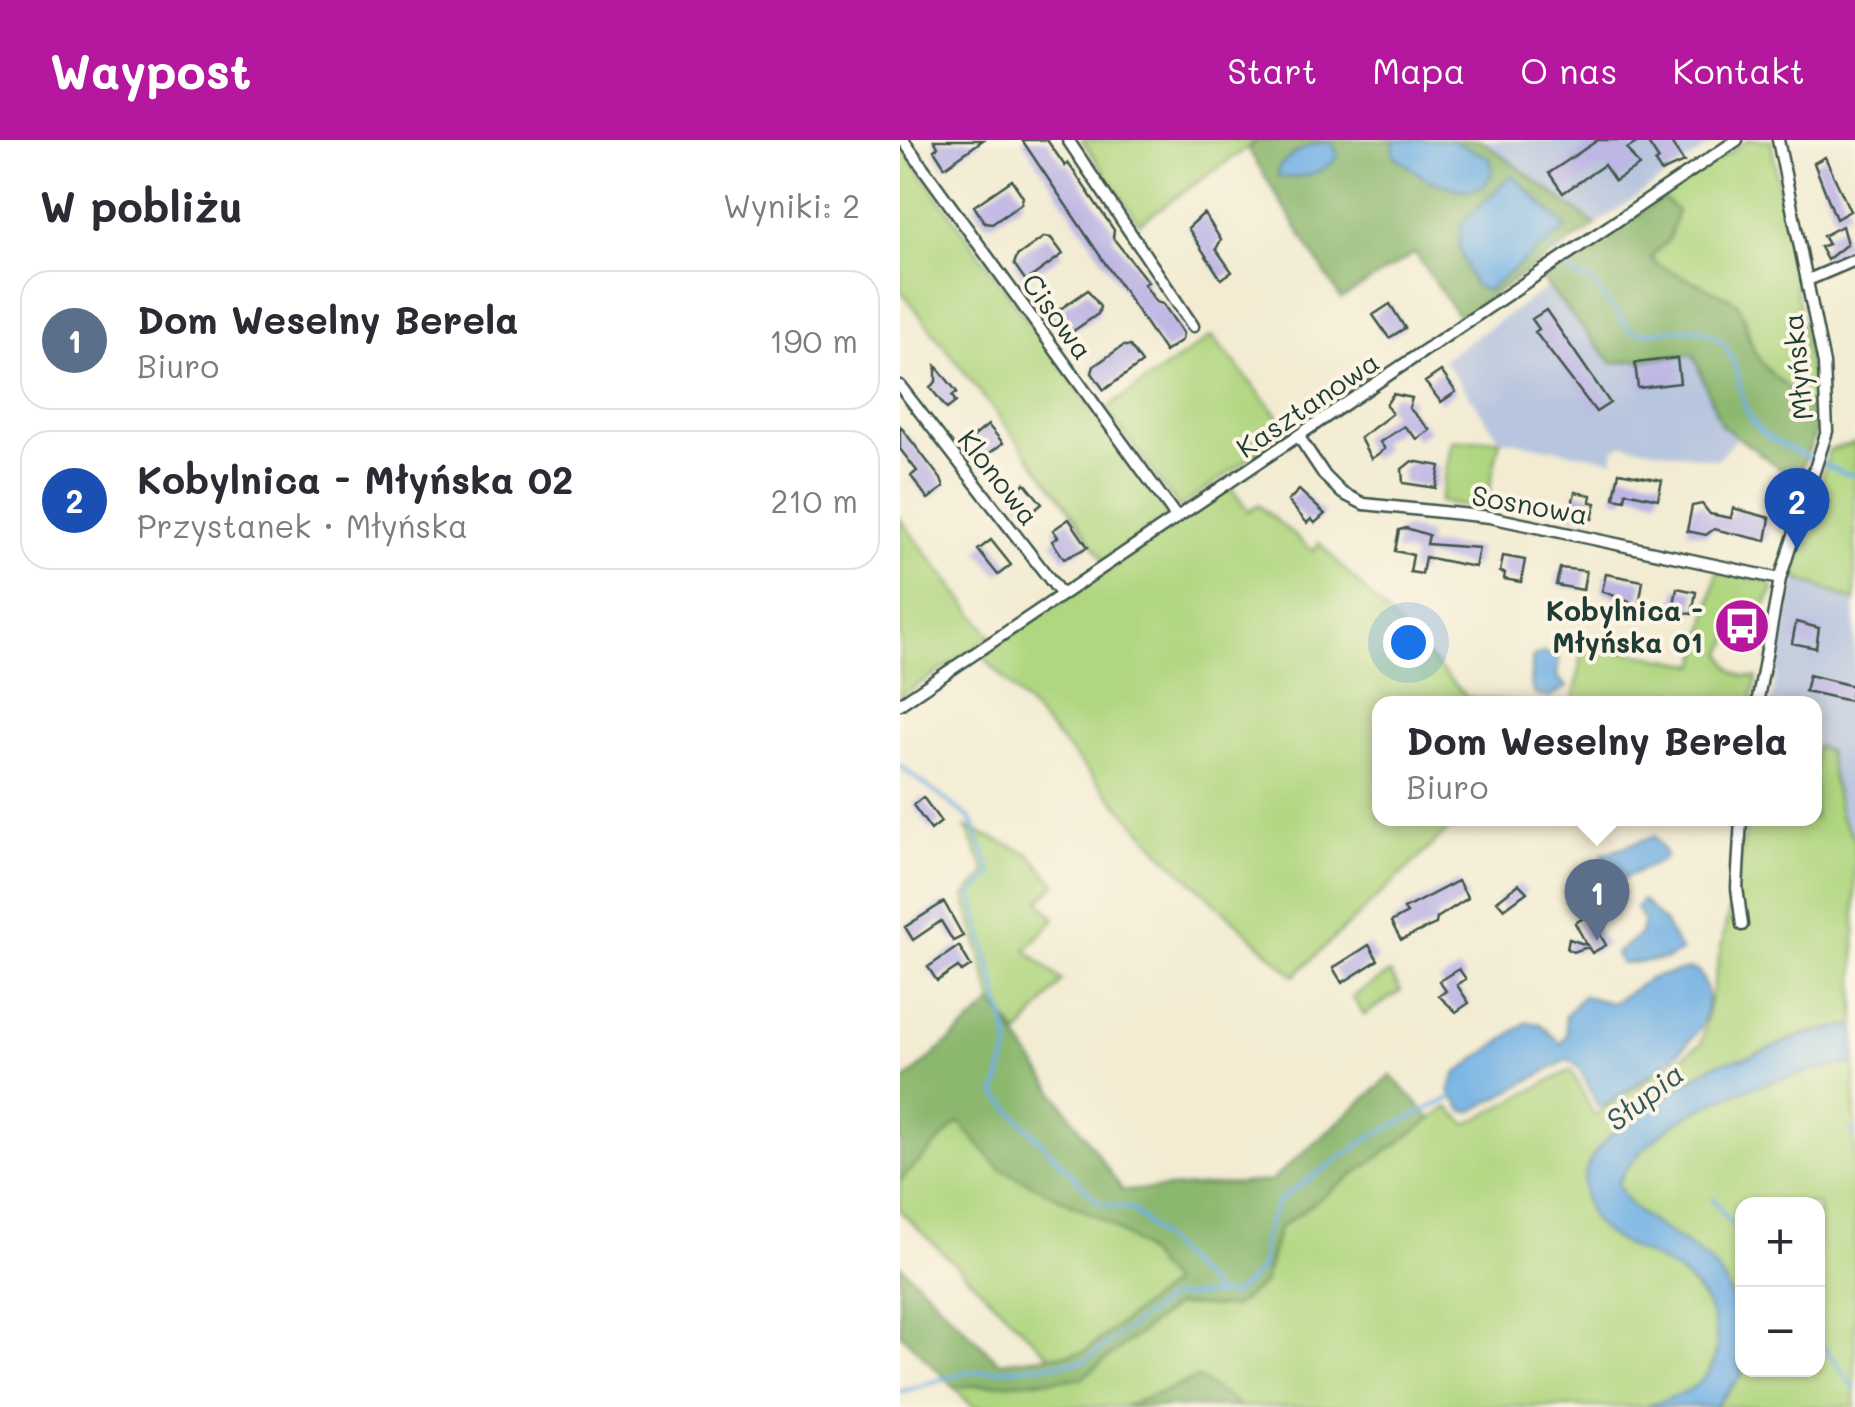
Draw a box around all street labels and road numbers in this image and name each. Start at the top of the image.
street label: Cisowa [1015,266,1101,366]
street label: Młyńska [1774,312,1820,422]
street label: Kasztanowa [1229,343,1385,465]
street label: Klonowa [950,422,1048,532]
street label: Sosnowa [1469,476,1591,532]

